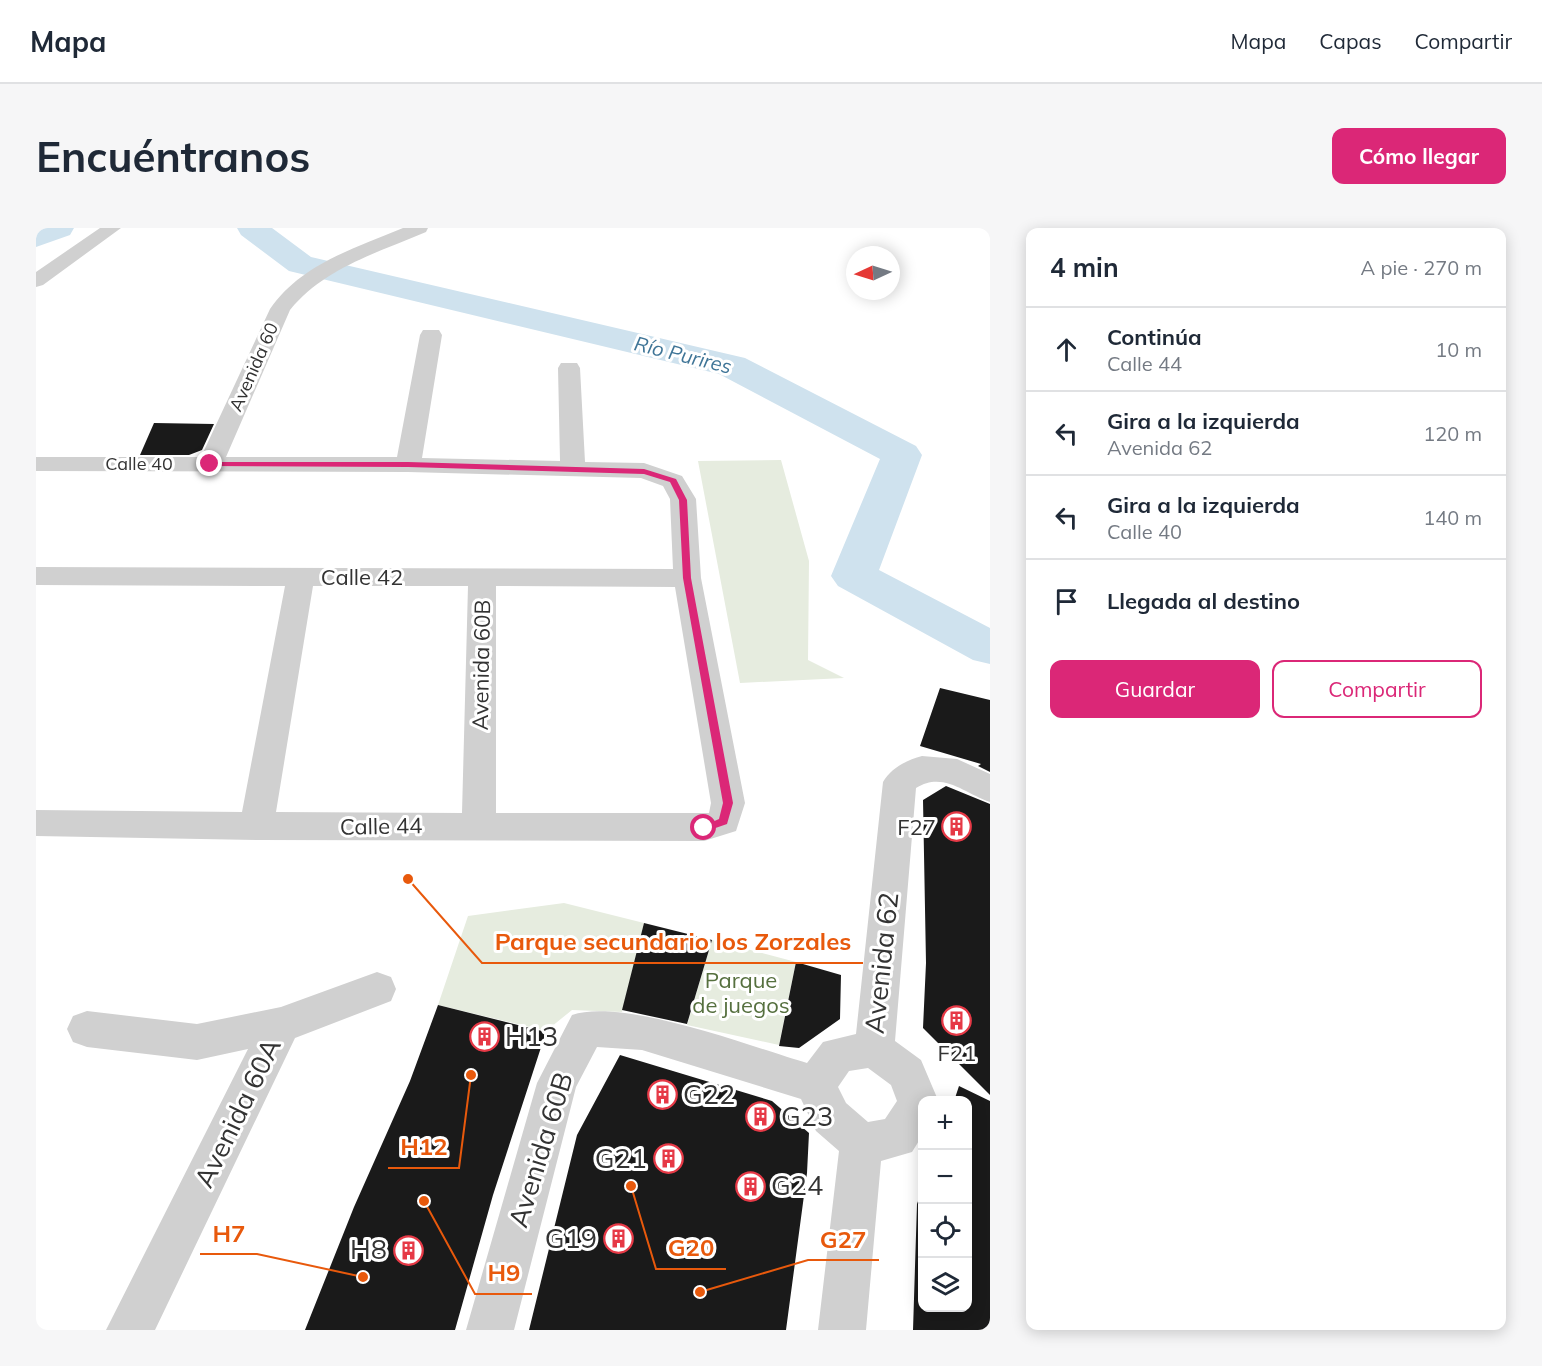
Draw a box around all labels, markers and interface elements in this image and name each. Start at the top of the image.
text: Mapa [30,24,106,59]
text: Mapa [1231,28,1286,54]
text: Capas [1319,28,1382,54]
text: Compartir [1415,28,1512,54]
button: Cómo llegar [1332,128,1506,184]
text: Encuéntranos [36,130,310,183]
north arrow [846,246,900,300]
text: 4 min [1050,251,1119,284]
text: A pie · 270 m [1361,255,1482,280]
street label: Avenida 60 [224,319,283,415]
text: Continúa [1107,323,1202,351]
water label: Río Purires [632,330,735,379]
icon: ahead [1050,333,1083,366]
text: 10 m [1435,337,1482,362]
text: Calle 44 [1107,351,1182,376]
text: Gira a la izquierda [1107,407,1300,435]
icon: left [1050,417,1083,450]
text: 120 m [1423,421,1482,446]
text: Avenida 62 [1107,435,1212,460]
route end [196,450,222,476]
street label: Calle 40 [105,452,173,475]
text: Gira a la izquierda [1107,491,1300,519]
icon: left [1050,501,1083,534]
text: 140 m [1423,505,1482,530]
text: Calle 40 [1107,519,1182,544]
street label: Calle 42 [321,563,403,591]
icon: arrive [1050,585,1083,618]
text: Llegada al destino [1107,587,1300,615]
street label: Avenida 60B [466,599,496,731]
button: Guardar [1050,660,1260,718]
button: Compartir [1272,660,1482,718]
street label: Calle 44 [340,811,422,841]
building icon: F27 [941,811,973,843]
place label: F27 [897,813,936,841]
route start [690,814,716,840]
street label: Avenida 62 [857,890,905,1035]
callout: Parque secundario los Zorzales [482,921,863,963]
text: Parque secundario los Zorzales [495,926,851,956]
park label: Parque de juegos [692,966,790,1019]
building icon: F21 [941,1005,973,1037]
place label: H13 [505,1019,558,1053]
building icon: H13 [468,1021,500,1053]
street label: Avenida 60A [186,1032,288,1193]
place label: F21 [938,1039,976,1067]
street label: Avenida 60B [500,1068,580,1231]
place label: G22 [683,1077,735,1111]
building icon: G22 [646,1079,678,1111]
map controls [918,1096,972,1312]
button: + [918,1096,972,1150]
place label: G23 [781,1099,833,1133]
building icon: G23 [744,1101,776,1133]
callout: H12 [388,1126,459,1168]
text: H12 [400,1131,448,1161]
place label: G21 [595,1141,647,1175]
building icon: G21 [652,1143,684,1175]
button: − [918,1150,972,1204]
place label: G24 [771,1168,823,1202]
building icon: G24 [734,1170,766,1202]
button: locate [918,1204,972,1258]
callout: H7 [200,1212,257,1254]
text: H7 [213,1218,245,1248]
callout: G27 [808,1218,879,1260]
place label: G19 [545,1221,597,1255]
building icon: G19 [602,1223,634,1255]
text: G27 [820,1224,866,1254]
callout: G20 [656,1227,726,1269]
place label: H8 [350,1232,387,1266]
text: G20 [668,1232,714,1262]
building icon: H8 [392,1234,424,1266]
callout: H9 [475,1252,532,1294]
text: H9 [488,1257,520,1287]
button: layers [918,1258,972,1312]

